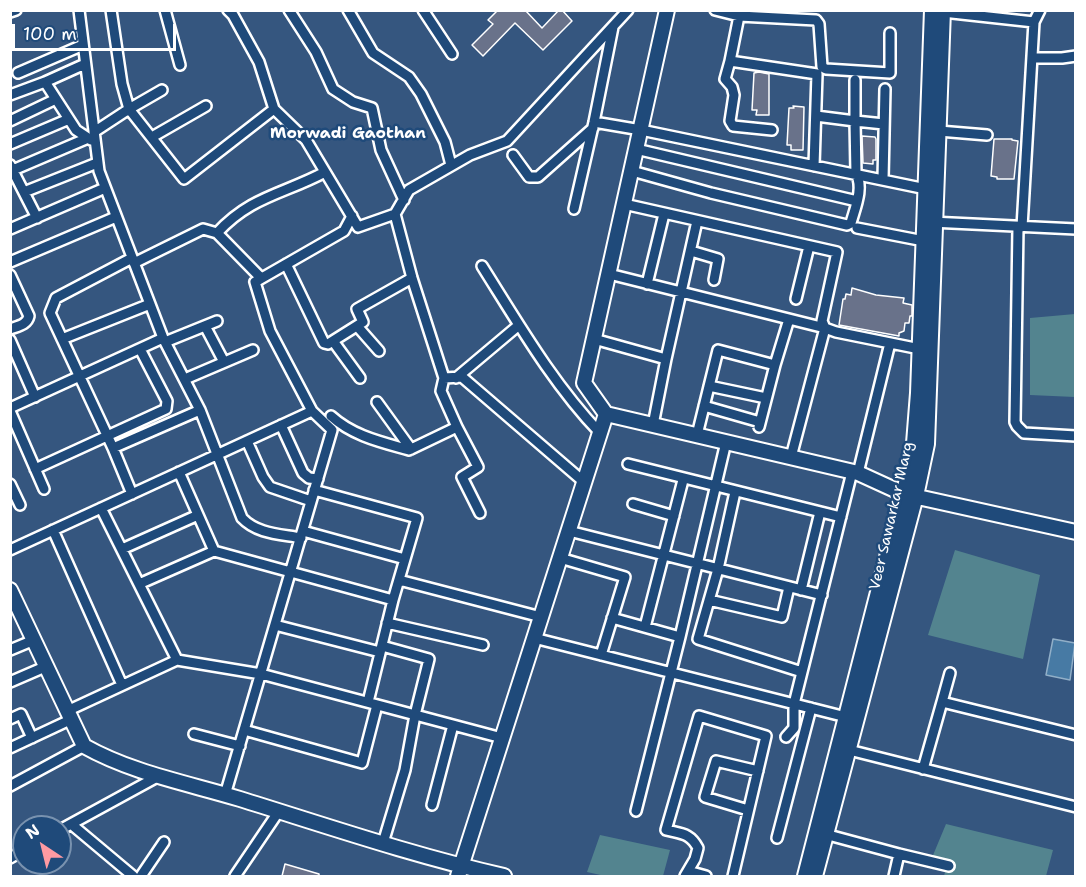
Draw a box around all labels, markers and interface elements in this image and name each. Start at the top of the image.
scale bar [15,12,178,50]
text: 100 m [23,22,77,46]
district label: Morwadi Gaothan [270,124,426,144]
street label: Veer Sawarkar Marg [866,440,918,592]
north arrow [12,815,72,875]
text: N [21,819,44,844]

